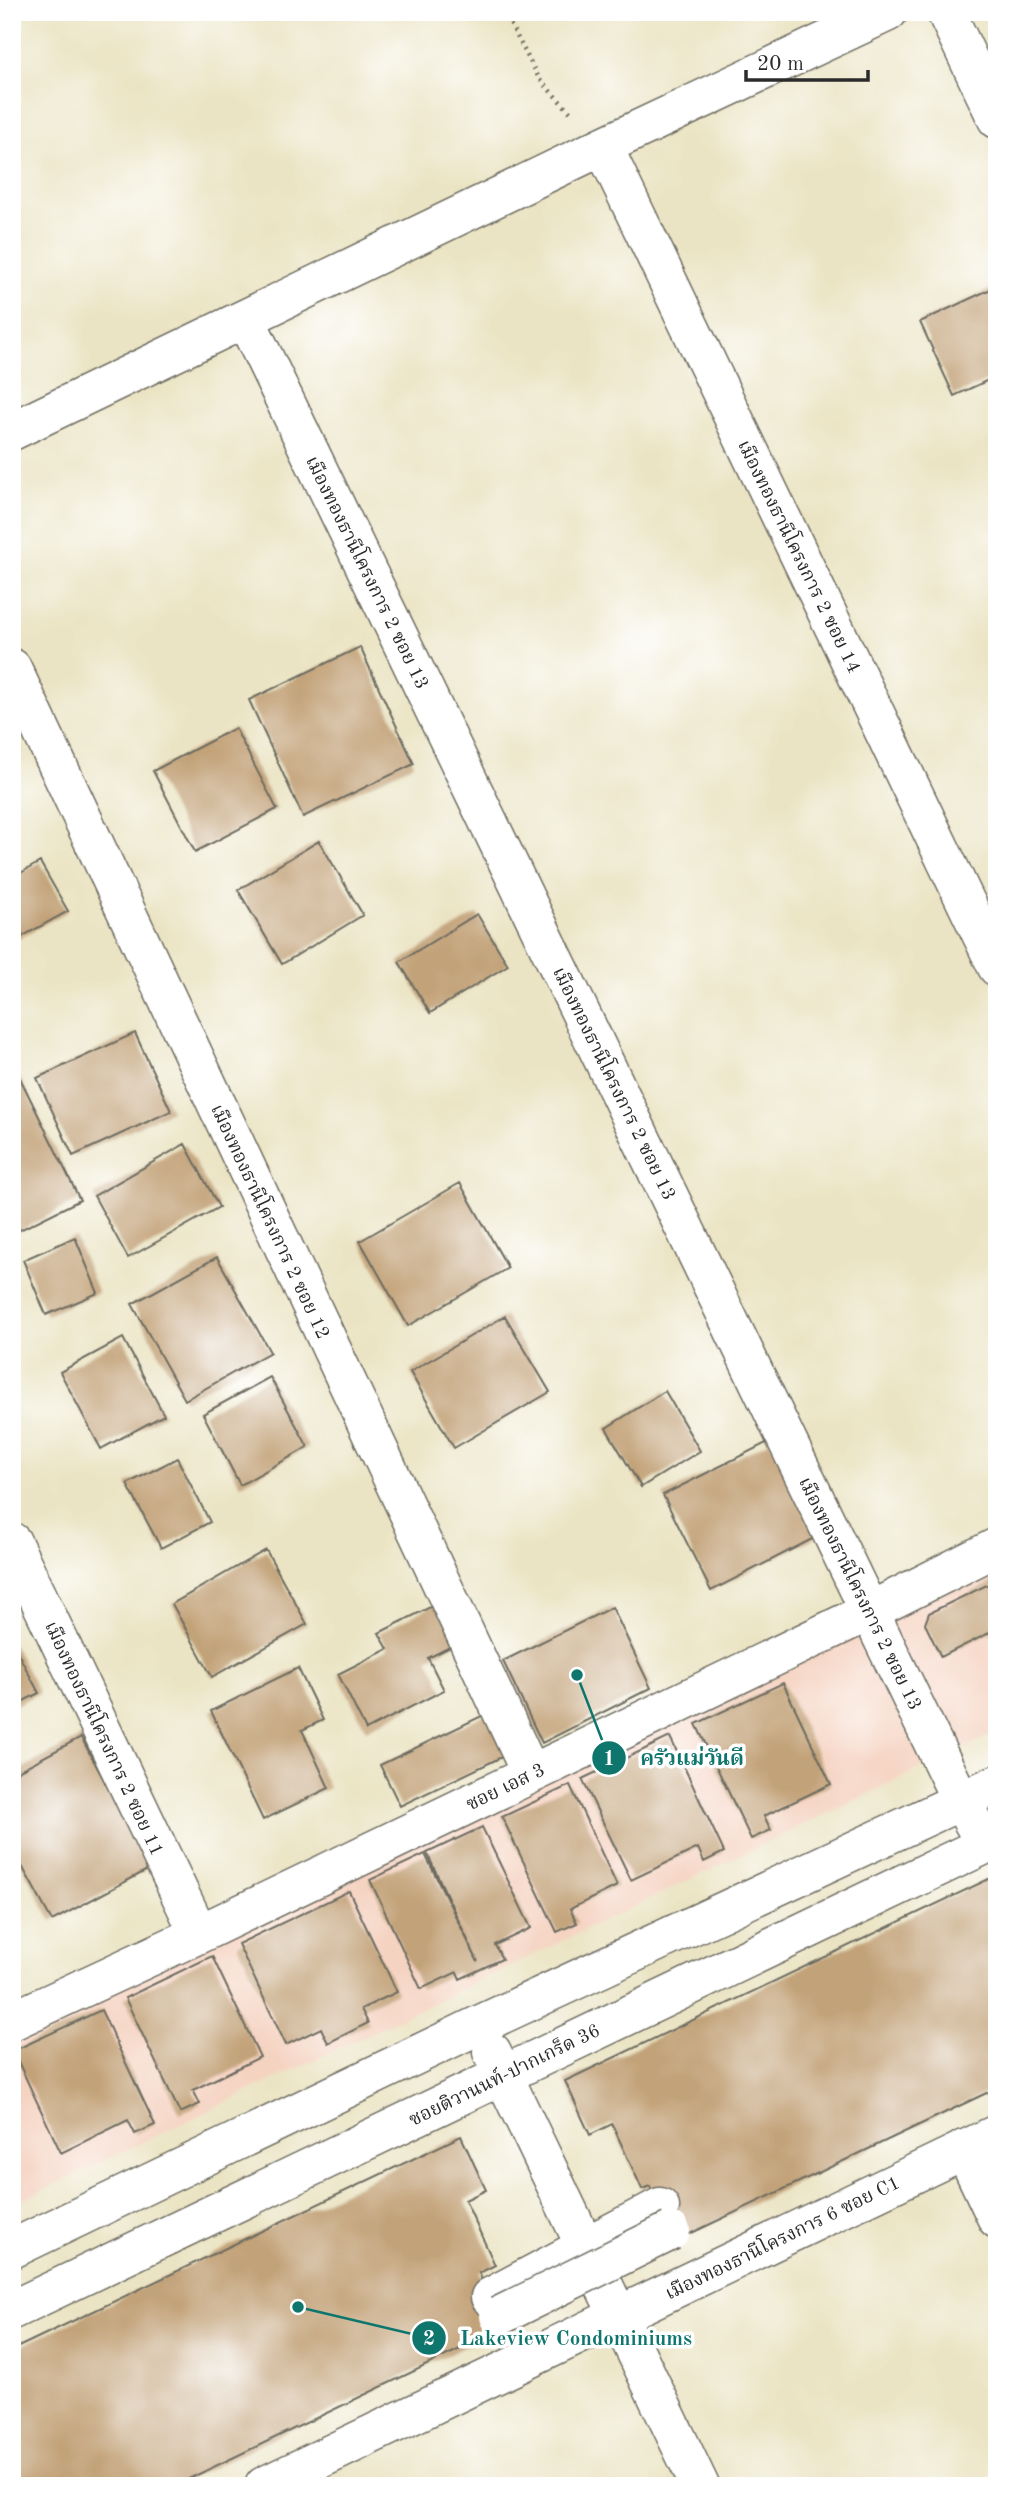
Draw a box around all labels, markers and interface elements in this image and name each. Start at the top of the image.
scale bar [746,38,869,82]
text: 20 m [757,54,804,75]
street label: เมืองทองธานีโครงการ 2 ซอย 14 [733,435,869,677]
street label: เมืองทองธานีโครงการ 2 ซอย 13 [301,451,437,693]
street label: เมืองทองธานีโครงการ 2 ซอย 13 [548,962,684,1204]
street label: เมืองทองธานีโครงการ 2 ซอย 12 [206,1099,338,1342]
street label: เมืองทองธานีโครงการ 2 ซอย 13 [794,1472,930,1714]
street label: เมืองทองธานีโครงการ 2 ซอย 11 [40,1616,172,1859]
callout: ครัวแม่วันดี [591,1737,758,1779]
text: ครัวแม่วันดี [640,1746,744,1770]
text: 1 [603,1749,615,1770]
street label: ซอย เอส 3 [464,1761,548,1815]
street label: ซอยติวานนท์-ปากเกร็ด 36 [405,2018,604,2131]
street label: เมืองทองธานีโครงการ 6 ซอย C1 [660,2168,903,2304]
callout: Lakeview Condominiums [411,2317,706,2359]
text: 2 [423,2329,435,2350]
text: Lakeview Condominiums [460,2329,692,2350]

